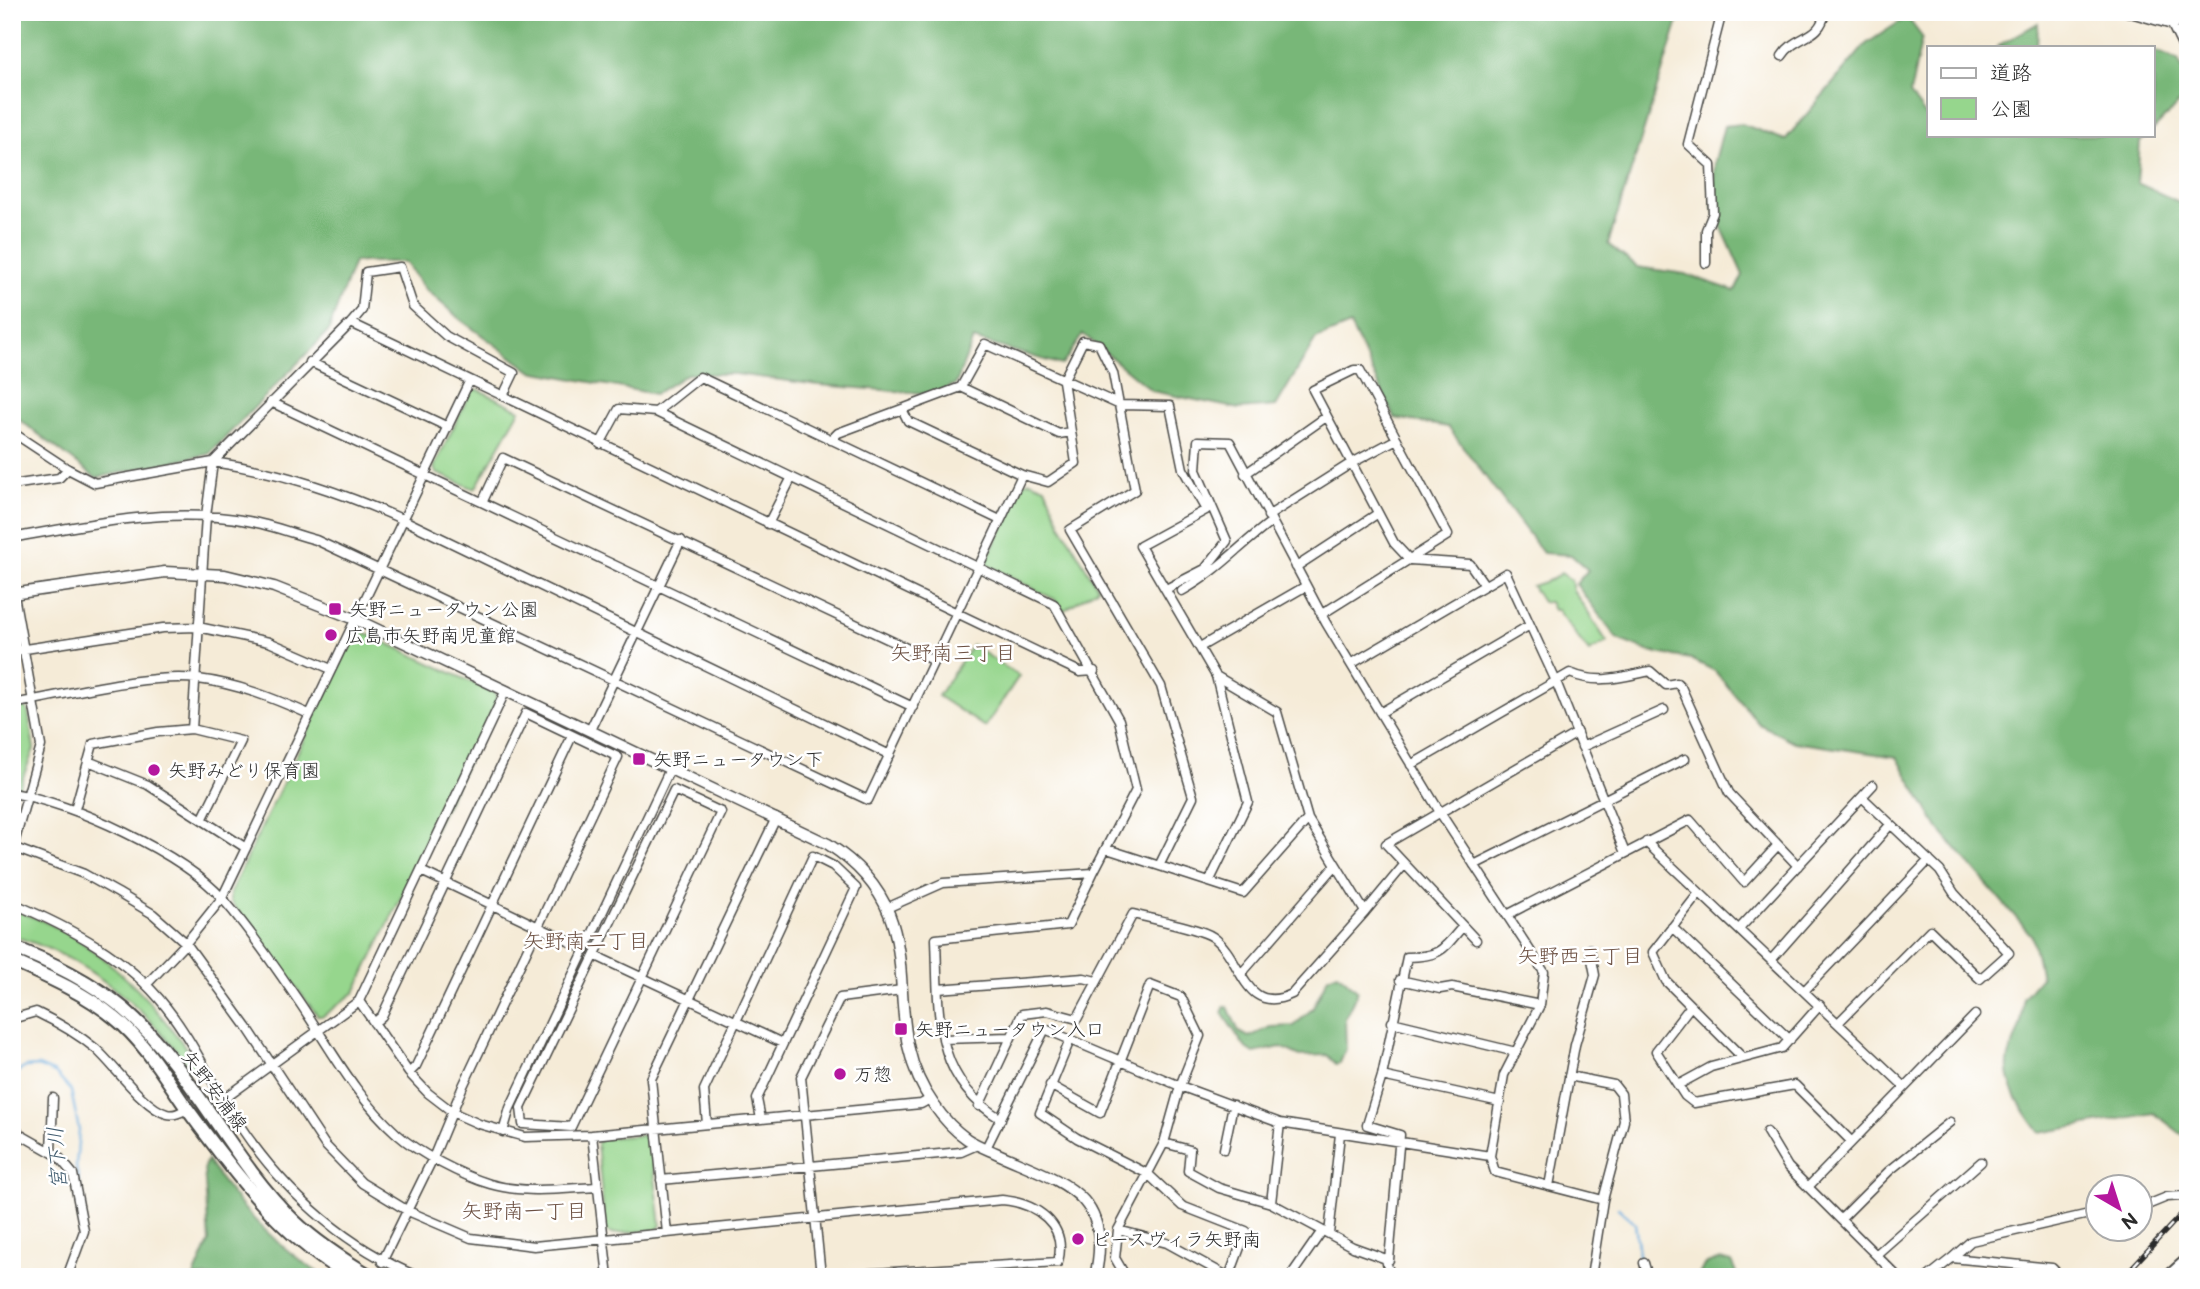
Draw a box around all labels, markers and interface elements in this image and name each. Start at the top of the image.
legend [1927,46,2154,136]
text: 道路 [1990,61,2032,86]
text: 公園 [1990,97,2032,122]
place label: 矢野ニュータウン公園 [349,599,539,622]
marker: 矢野ニュータウン公園 [327,601,343,617]
place label: 広島市矢野南児童館 [345,625,516,648]
marker: 広島市矢野南児童館 [323,627,339,643]
district label: 矢野南三丁目 [890,641,1016,666]
place label: 矢野ニュータウン下 [653,749,824,772]
marker: 矢野ニュータウン下 [631,751,647,767]
place label: 矢野みどり保育園 [168,760,320,783]
marker: 矢野みどり保育園 [146,762,162,778]
district label: 矢野南二丁目 [523,929,649,954]
district label: 矢野西三丁目 [1517,944,1643,969]
place label: 矢野ニュータウン入口 [915,1019,1105,1042]
marker: 矢野ニュータウン入口 [893,1021,909,1037]
street label: 矢野安浦線 [176,1046,252,1136]
place label: 万惣 [854,1064,892,1087]
marker: 万惣 [832,1066,848,1082]
water label: 宮下川 [43,1126,72,1190]
north arrow [2084,1174,2154,1244]
district label: 矢野南一丁目 [461,1199,587,1224]
text: N [2116,1207,2142,1233]
place label: ピースヴィラ矢野南 [1092,1229,1261,1252]
marker: ピースヴィラ矢野南 [1070,1231,1086,1247]

